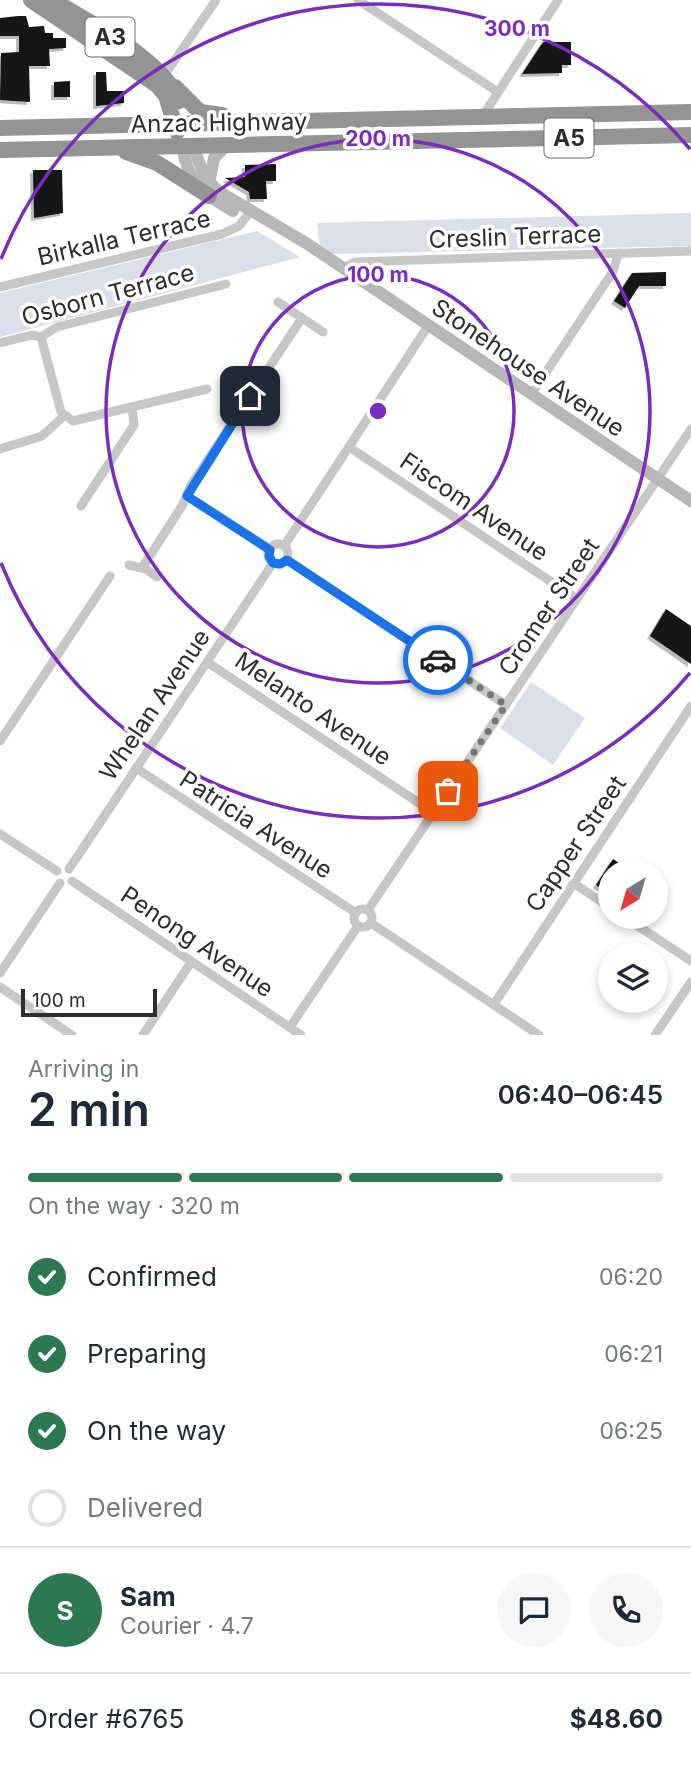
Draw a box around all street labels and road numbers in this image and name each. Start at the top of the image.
road number: A3 [86,18,134,56]
street label: Anzac Highway [130,106,308,139]
road number: A5 [544,119,594,158]
street label: Birkalla Terrace [35,204,213,272]
street label: Creslin Terrace [428,219,602,254]
street label: Osborn Terrace [18,258,197,332]
street label: Stonehouse Avenue [426,292,630,443]
street label: Fiscom Avenue [395,446,554,567]
street label: Cromer Street [492,533,605,681]
street label: Whelan Avenue [93,624,216,786]
street label: Melanto Avenue [230,646,397,772]
street label: Patricia Avenue [175,765,338,885]
street label: Capper Street [519,770,632,917]
street label: Penong Avenue [116,880,279,1003]

